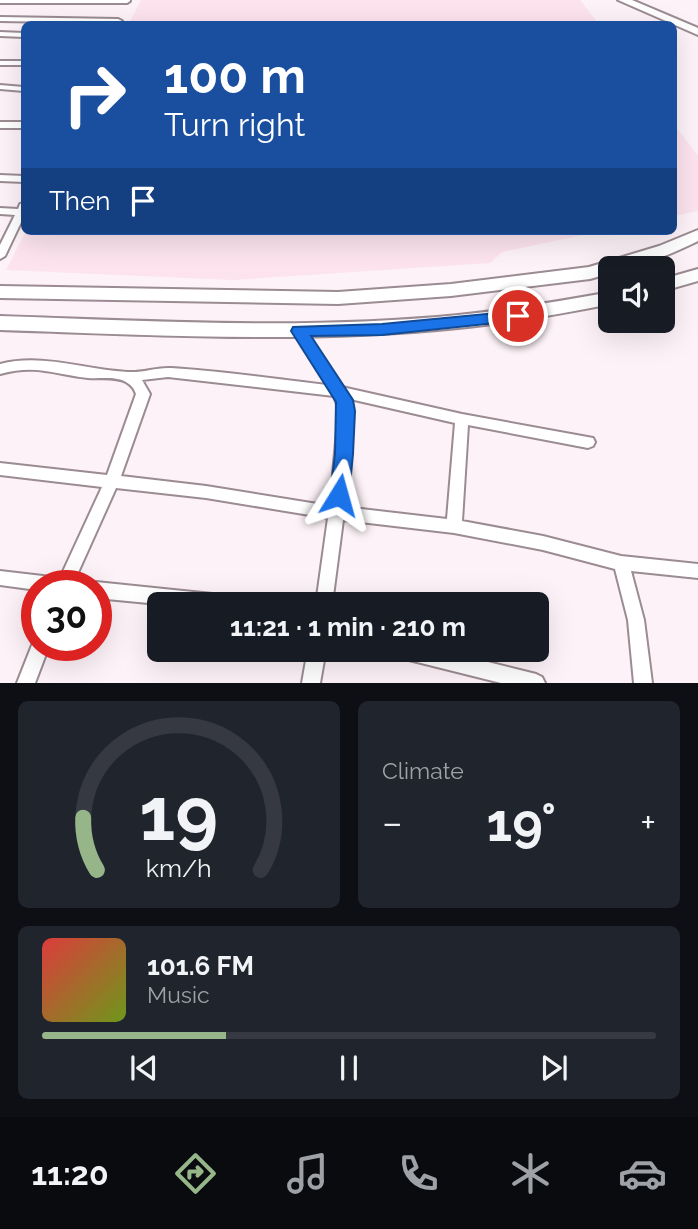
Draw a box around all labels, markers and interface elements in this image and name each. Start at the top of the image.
text: 100 m [164,47,306,104]
icon: right [49,49,140,140]
text: Turn right [164,106,305,143]
icon: arrive [124,182,162,220]
text: Then [49,186,110,216]
map controls [598,256,675,333]
button: sound [598,256,675,333]
pin [488,286,548,346]
icon: arrive [499,297,537,335]
position arrow [302,458,376,532]
speed limit sign: 30 [21,570,112,661]
text: 11:21 · 1 min · 210 m [230,612,466,642]
text: Climate [382,757,464,784]
text: 19 [140,773,218,858]
text: 19° [487,792,556,853]
text: − [382,800,402,845]
text: + [640,800,656,845]
text: km/h [146,853,212,883]
text: 101.6 FM [147,951,254,981]
text: Music [147,981,210,1008]
icon: previous [125,1049,163,1087]
icon: pause [330,1049,368,1087]
icon: next [535,1049,573,1087]
icon: directions [171,1149,220,1198]
icon: music [283,1149,332,1198]
icon: phone [394,1149,443,1198]
icon: climate [506,1149,555,1198]
icon: car [618,1149,667,1198]
text: 11:20 [31,1155,109,1192]

